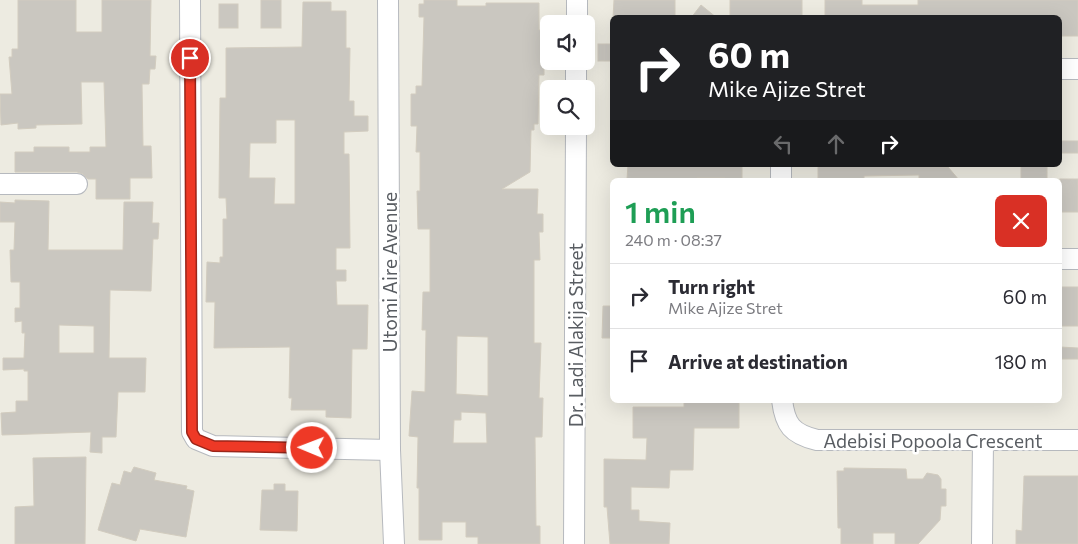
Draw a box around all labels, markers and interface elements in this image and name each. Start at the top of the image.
map controls [540,15,595,135]
button: sound [540,15,595,70]
text: 60 m [708,32,790,75]
icon: right [625,35,690,100]
pin [169,37,211,79]
icon: arrive [176,44,204,72]
text: Mike Ajize Stret [708,75,866,102]
button: search [540,80,595,135]
icon: left [769,130,797,158]
icon: ahead [822,130,850,158]
icon: right [875,130,903,158]
street label: Utomi Aire Avenue [378,192,401,352]
text: 1 min [625,192,696,229]
button: close [995,195,1047,247]
text: 240 m · 08:37 [625,230,722,249]
street label: Dr. Ladi Alakija Street [564,243,587,427]
text: Turn right [668,275,755,298]
icon: right [625,282,653,310]
text: 60 m [1003,285,1047,308]
text: Mike Ajize Stret [668,298,783,317]
icon: arrive [625,347,653,375]
text: Arrive at destination [668,350,848,373]
text: 180 m [995,350,1047,373]
position arrow [285,421,337,473]
street label: Adebisi Popoola Crescent [823,429,1043,452]

